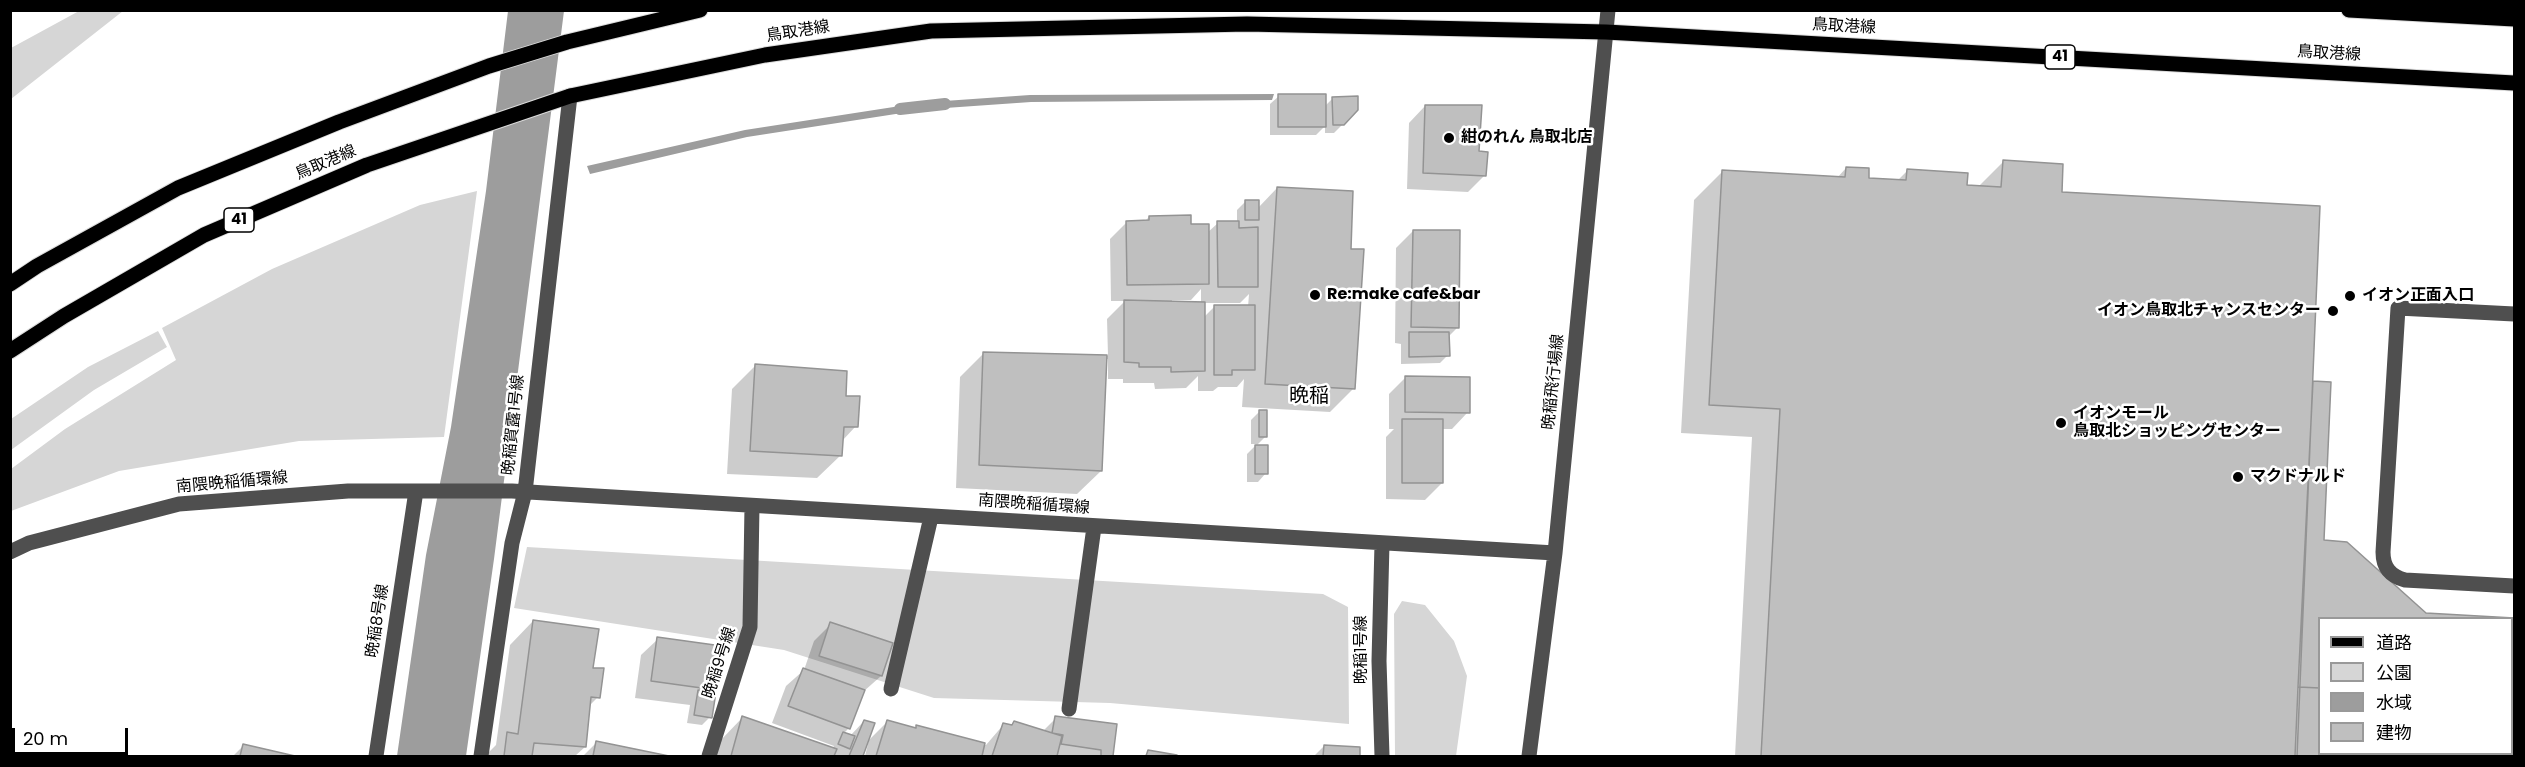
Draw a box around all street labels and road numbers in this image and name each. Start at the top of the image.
street label: 鳥取港線 [1812,16,1876,38]
street label: 鳥取港線 [765,18,831,46]
street label: 鳥取港線 [2297,43,2361,65]
road number: 41 [2045,45,2075,69]
street label: 鳥取港線 [293,142,359,184]
road number: 41 [224,208,254,232]
street label: 晩稲飛行場線 [1539,333,1569,431]
street label: 晩稲賀露1号線 [499,374,529,476]
street label: 南隈晩稲循環線 [175,469,289,497]
street label: 南隈晩稲循環線 [977,492,1091,518]
street label: 晩稲8号線 [363,583,393,659]
street label: 晩稲1号線 [1352,615,1372,685]
street label: 晩稲9号線 [699,625,741,701]

